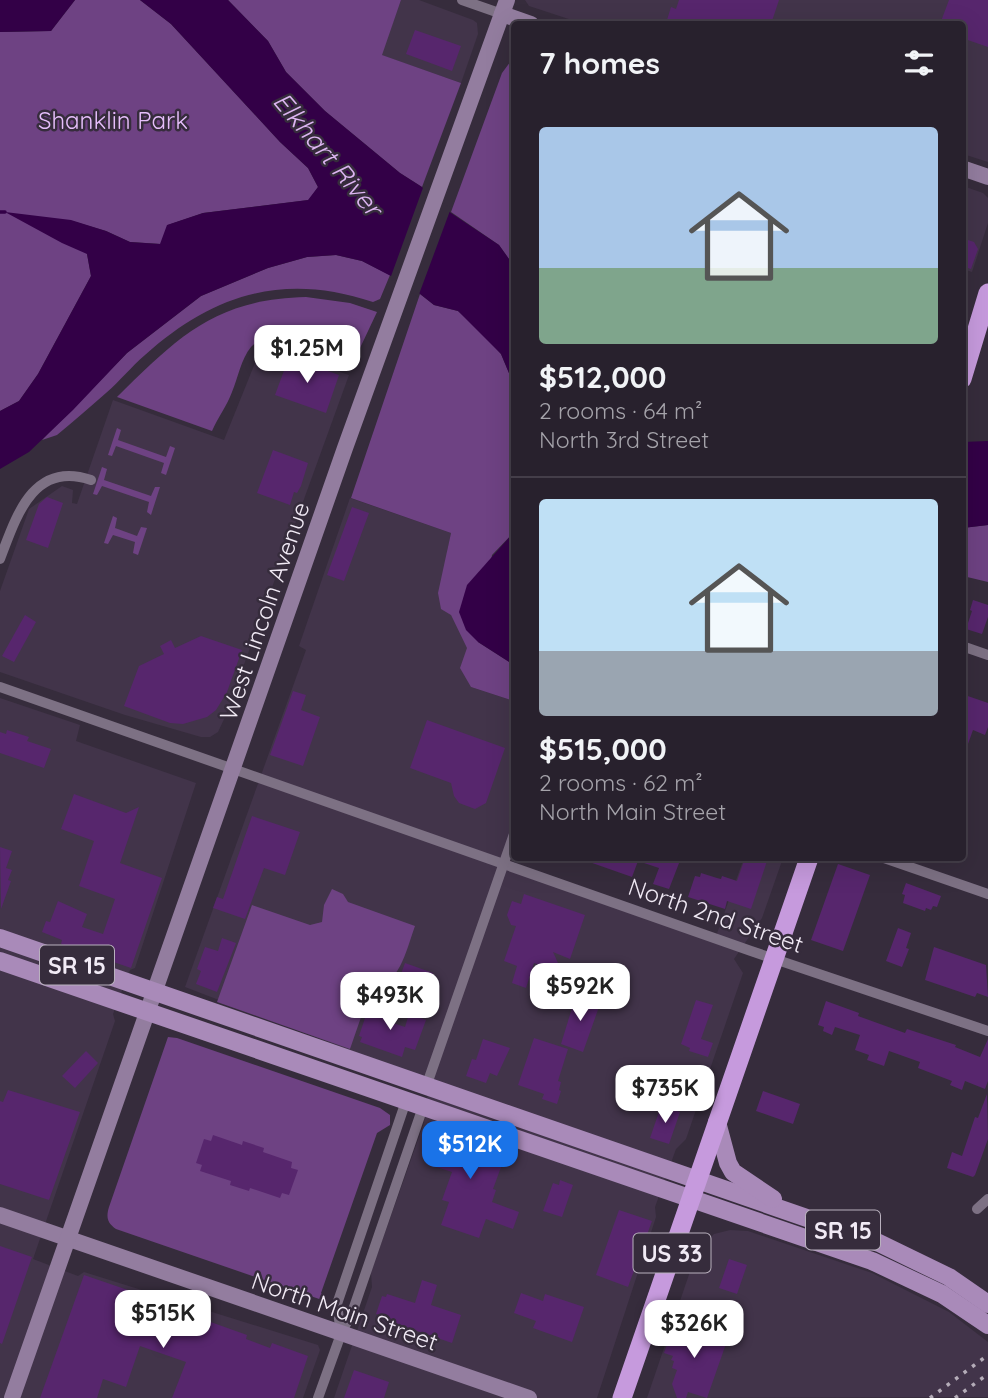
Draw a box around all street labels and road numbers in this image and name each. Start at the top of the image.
street label: West Lincoln Avenue [213,498,315,724]
street label: North 2nd Street [624,871,808,959]
road number: SR 15 [40,946,114,984]
road number: SR 15 [806,1210,880,1250]
road number: US 33 [634,1234,710,1272]
street label: North Main Street [248,1265,442,1357]

